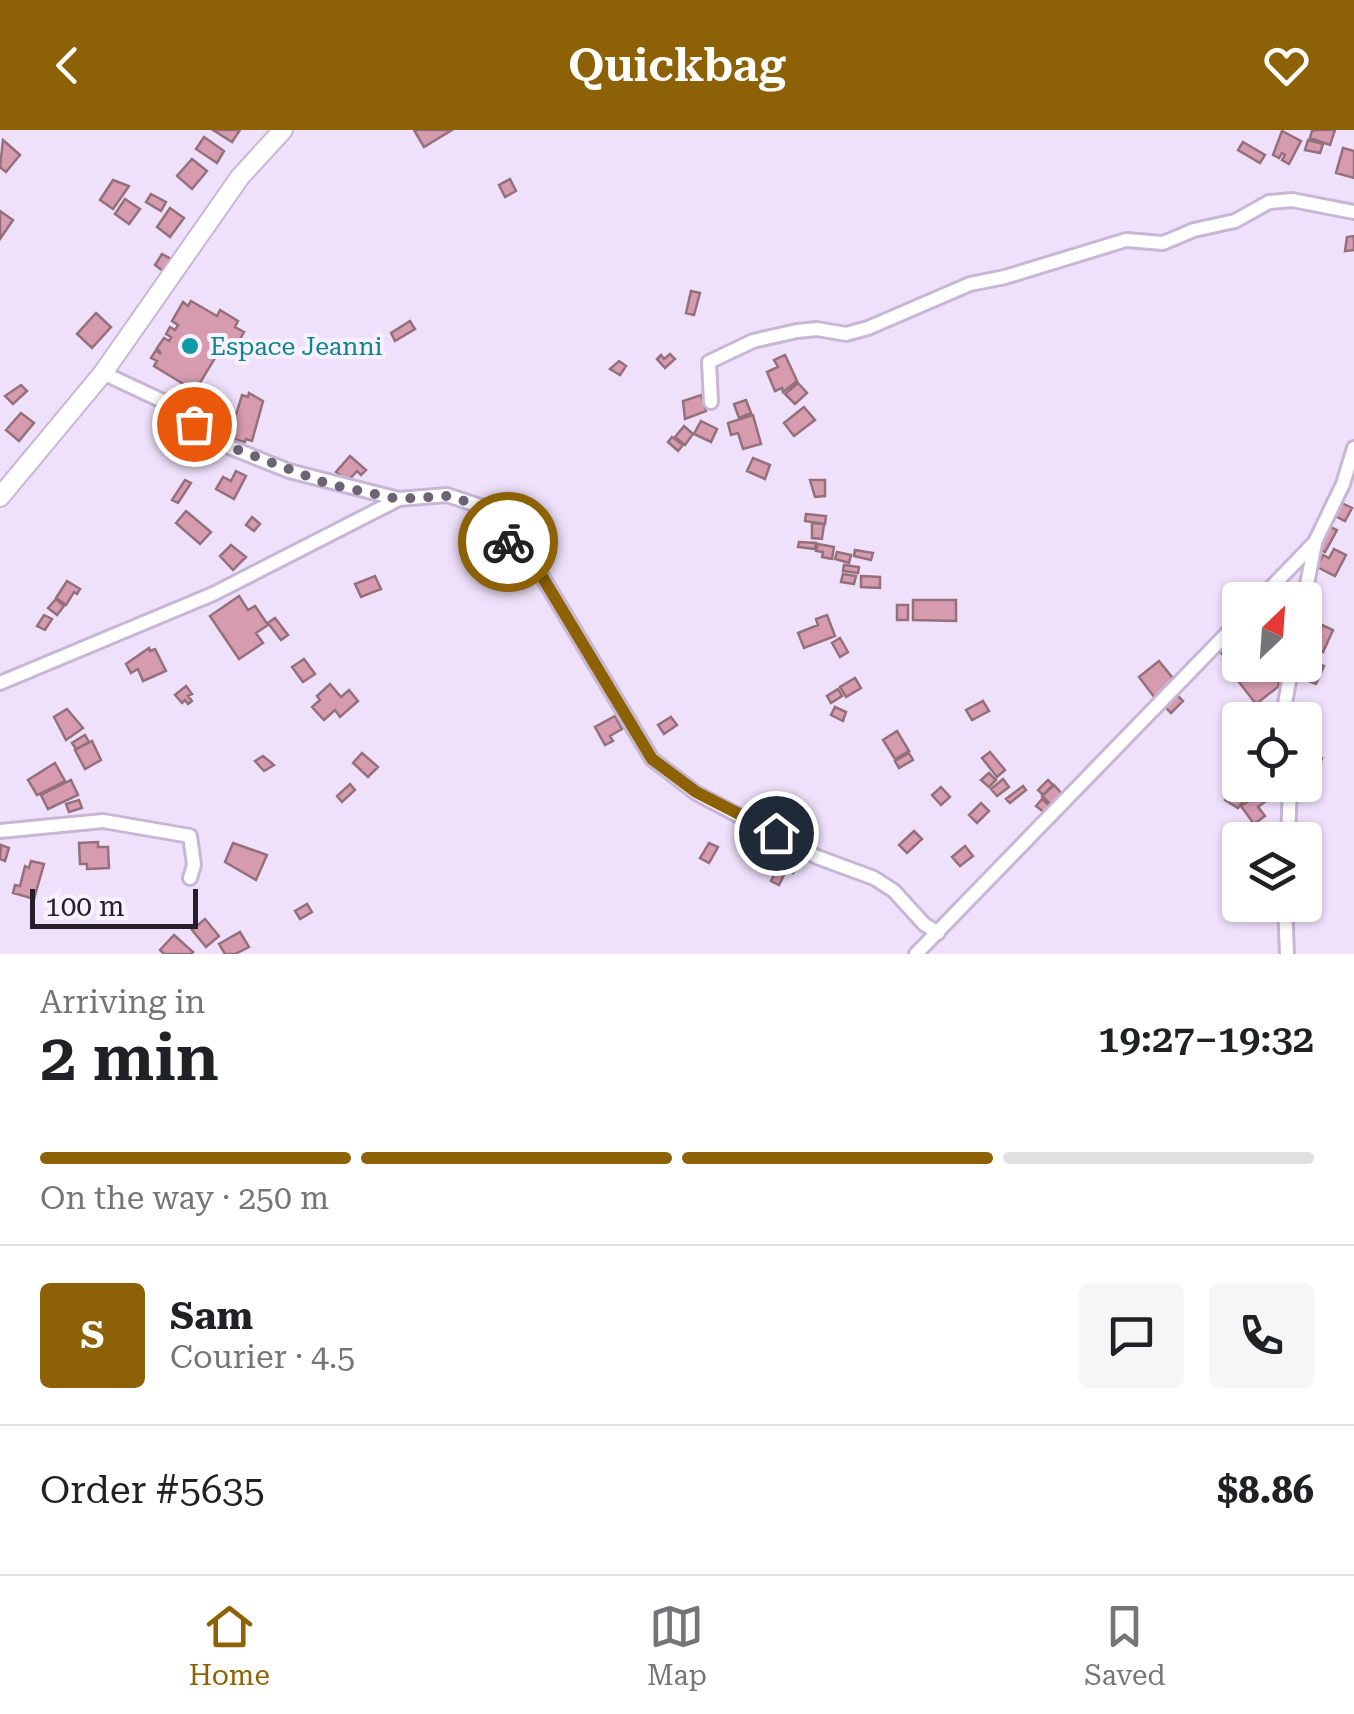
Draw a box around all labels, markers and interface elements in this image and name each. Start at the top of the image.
icon: back [40,38,95,93]
icon: heart [1259,38,1314,93]
text: Quickbag [568,39,786,92]
place label: Espace Jeanni [210,332,383,361]
marker: Espace Jeanni [179,335,201,357]
pin [152,382,237,467]
icon: bag [167,397,222,452]
courier [458,492,558,592]
icon: bike [481,515,536,570]
north arrow [1222,582,1322,682]
map controls [1222,582,1322,922]
button: locate [1222,702,1322,802]
pin [734,791,819,876]
icon: home [749,806,804,861]
button: layers [1222,822,1322,922]
scale bar [30,884,198,928]
text: 100 m [45,890,125,923]
text: Arriving in [40,983,205,1021]
text: 19:27–19:32 [1098,1017,1314,1061]
text: 2 min [40,1020,219,1096]
text: On the way · 250 m [40,1179,329,1217]
button: chat [1079,1283,1184,1388]
button: phone [1209,1283,1314,1388]
text: Sam [170,1294,253,1338]
text: S [81,1313,104,1357]
text: Courier · 4.5 [170,1338,355,1376]
text: Order #5635 [40,1468,265,1512]
text: $8.86 [1217,1468,1314,1512]
tab: Home [189,1599,270,1692]
tab: Map [647,1599,707,1692]
tab: Saved [1084,1599,1165,1692]

